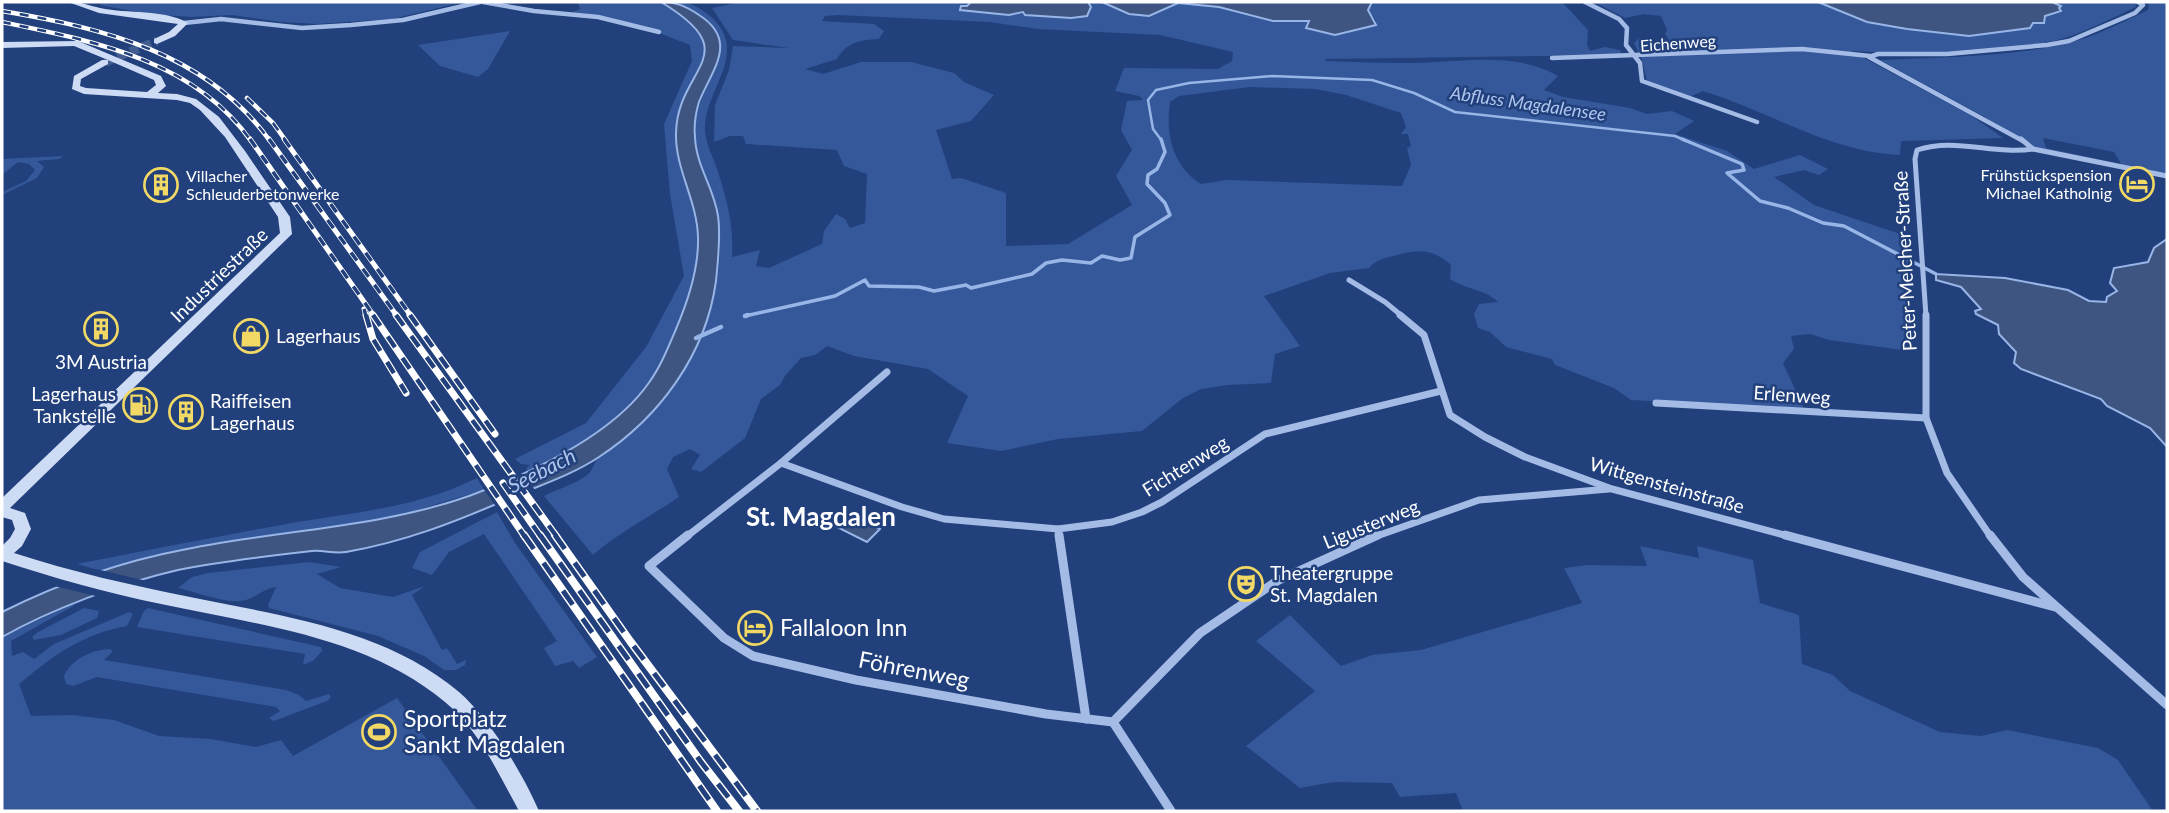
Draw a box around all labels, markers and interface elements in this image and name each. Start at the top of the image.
street label: Eichenweg [1639,30,1717,55]
water label: Abfluss Magdalensee [1448,81,1607,125]
place label: Frühstückspension Michael Katholnig [1981,165,2112,202]
hotel icon: Frühstückspension Michael Katholnig [2118,165,2156,203]
building icon: Villacher Schleuderbetonwerke [142,166,180,204]
place label: Villacher Schleuderbetonwerke [186,166,339,203]
street label: Peter-Melcher-Straße [1888,170,1921,352]
street label: Industriestraße [165,223,272,327]
building icon: 3M Austria [82,310,120,348]
shop icon: Lagerhaus [232,317,270,355]
place label: Lagerhaus [276,324,361,347]
place label: 3M Austria [55,350,147,373]
street label: Erlenweg [1753,380,1832,409]
place label: Lagerhaus Tankstelle [31,382,116,427]
fuel station icon: Lagerhaus Tankstelle [121,386,159,424]
place label: Raiffeisen Lagerhaus [210,389,295,434]
building icon: Raiffeisen Lagerhaus [167,393,205,431]
street label: Fichtenweg [1138,430,1232,501]
water label: Seebach [503,442,580,497]
street label: Wittgensteinstraße [1587,451,1747,518]
street label: Ligusterweg [1319,494,1422,553]
district label: St. Magdalen [746,500,896,532]
place label: Theatergruppe St. Magdalen [1270,561,1393,606]
theatre icon: Theatergruppe St. Magdalen [1227,565,1265,603]
hotel icon: Fallaloon Inn [736,609,774,647]
place label: Fallaloon Inn [780,613,907,641]
street label: Föhrenweg [856,645,972,694]
place label: Sportplatz Sankt Magdalen [404,704,565,758]
sports icon: Sportplatz Sankt Magdalen [360,713,398,751]

